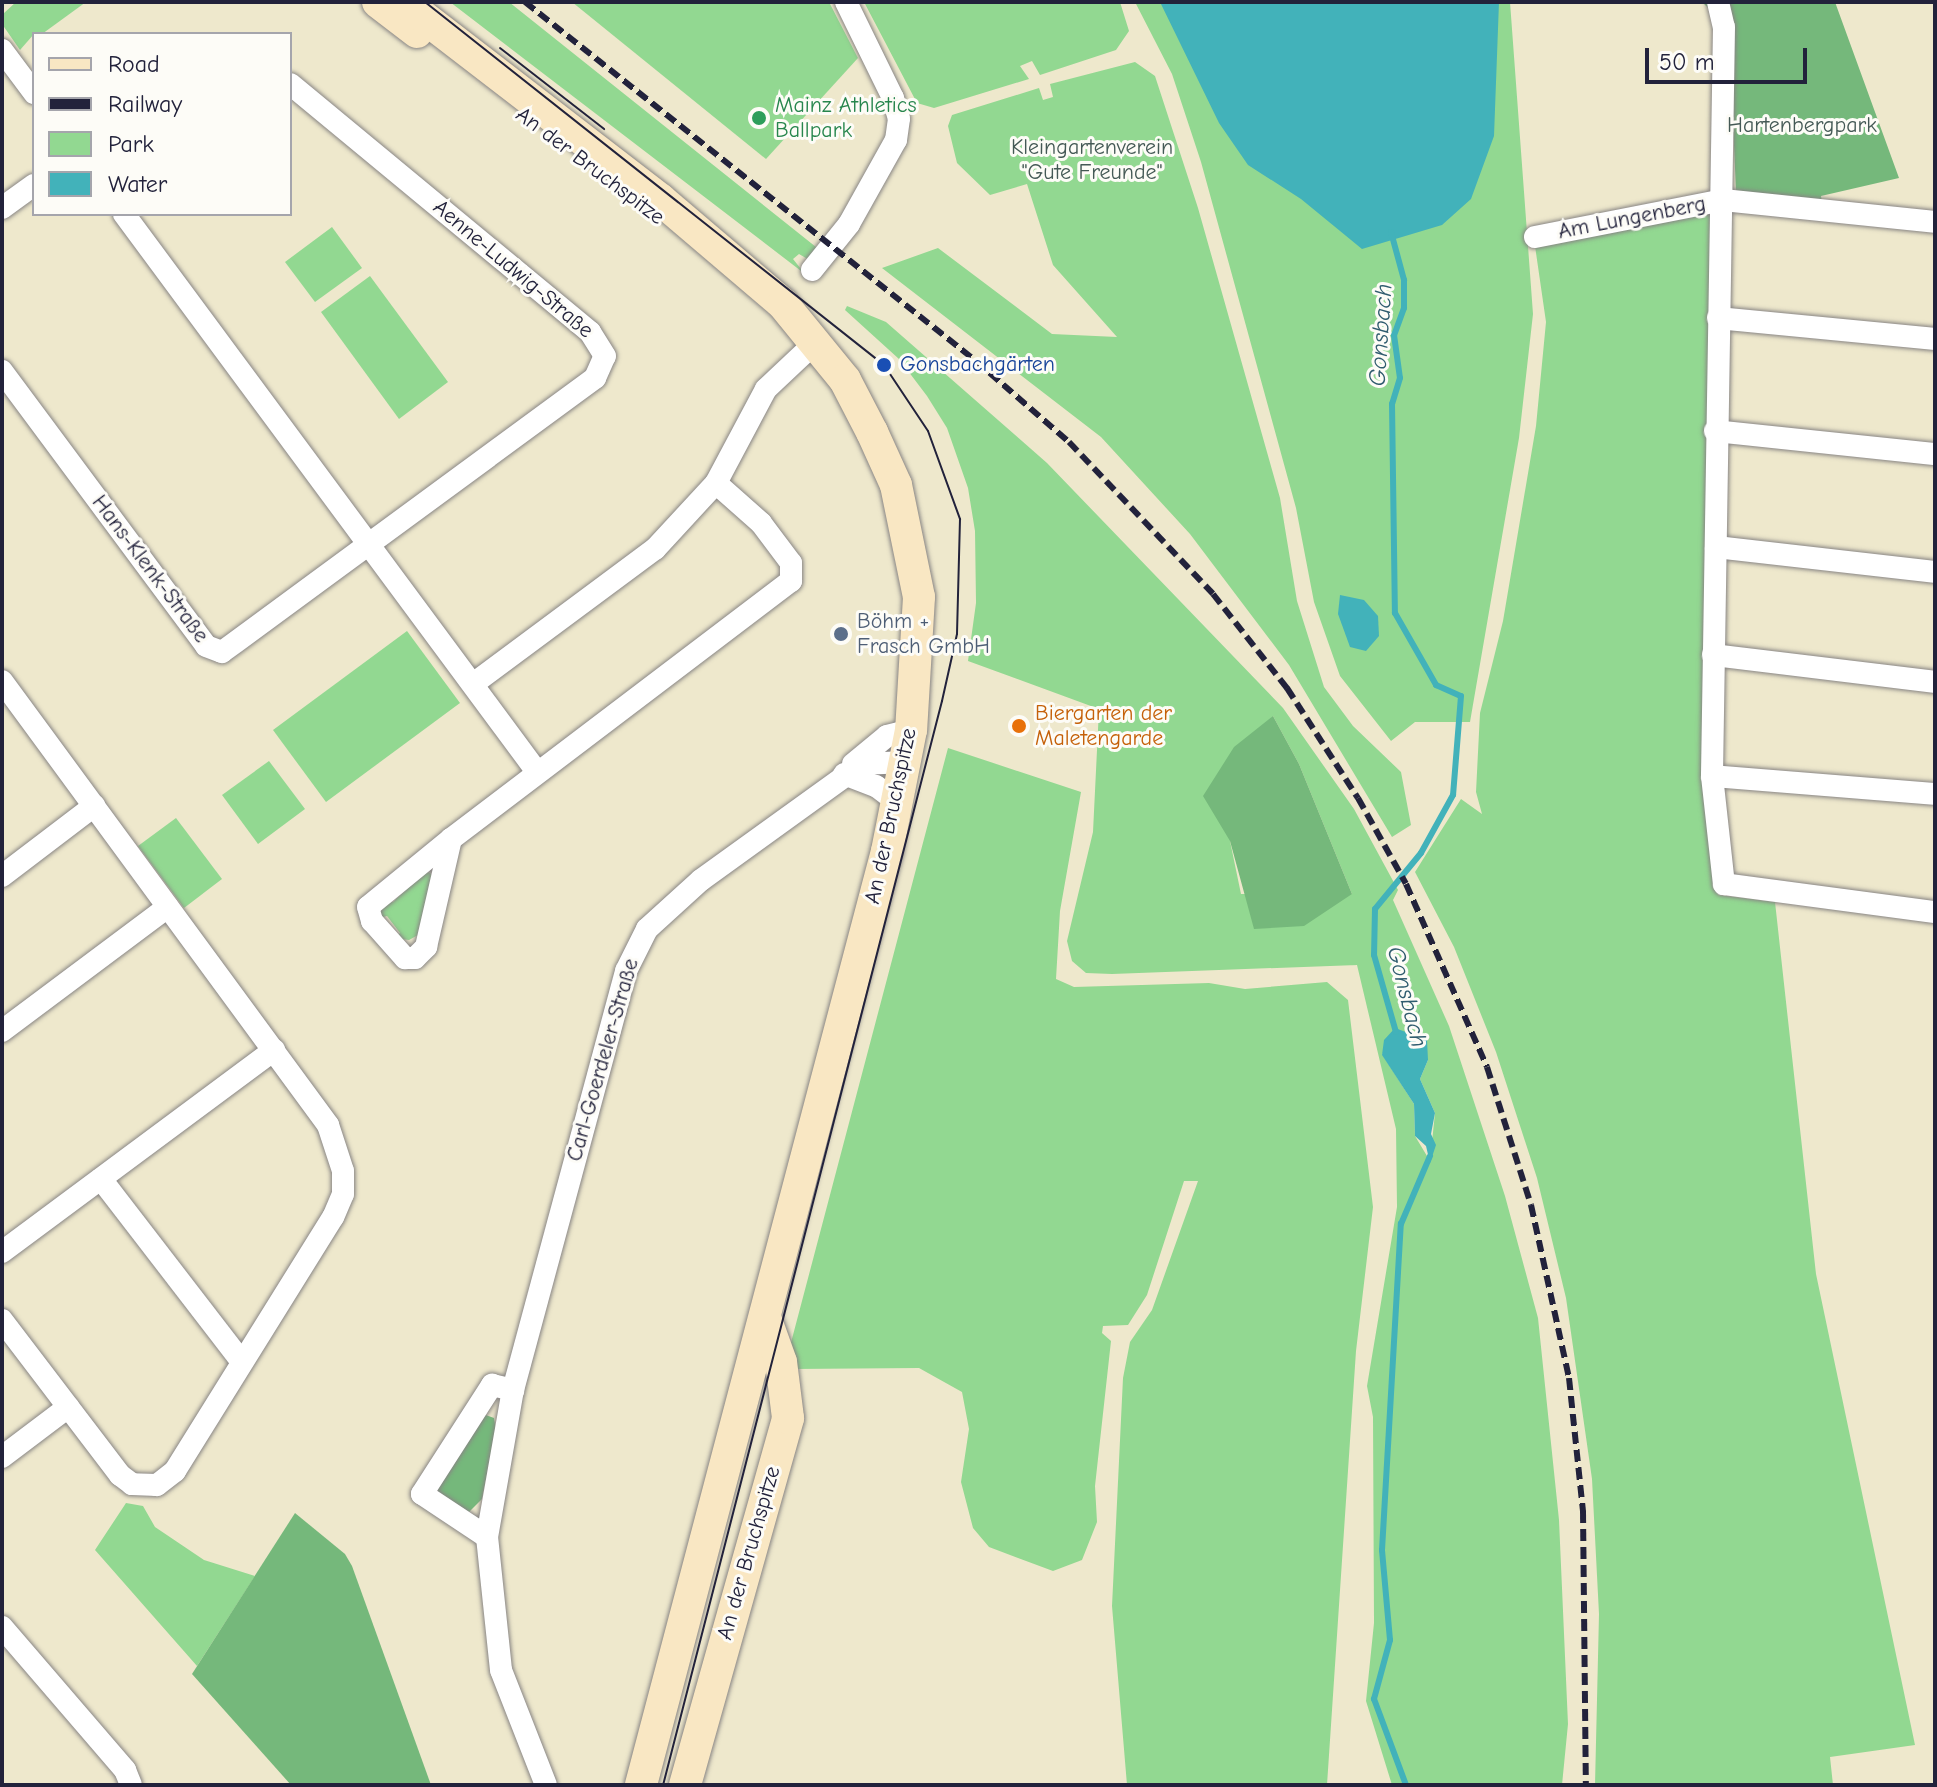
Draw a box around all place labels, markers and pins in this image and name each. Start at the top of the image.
place label: Mainz Athletics Ballpark [775,92,917,144]
marker: Mainz Athletics Ballpark [750,109,768,127]
place label: Gonsbachgärten [900,352,1055,378]
marker: Gonsbachgärten [875,356,893,374]
place label: Böhm + Frasch GmbH [857,608,990,660]
marker: Böhm + Frasch GmbH [832,625,850,643]
place label: Biergarten der Maletengarde [1035,700,1172,752]
marker: Biergarten der Maletengarde [1010,717,1028,735]

